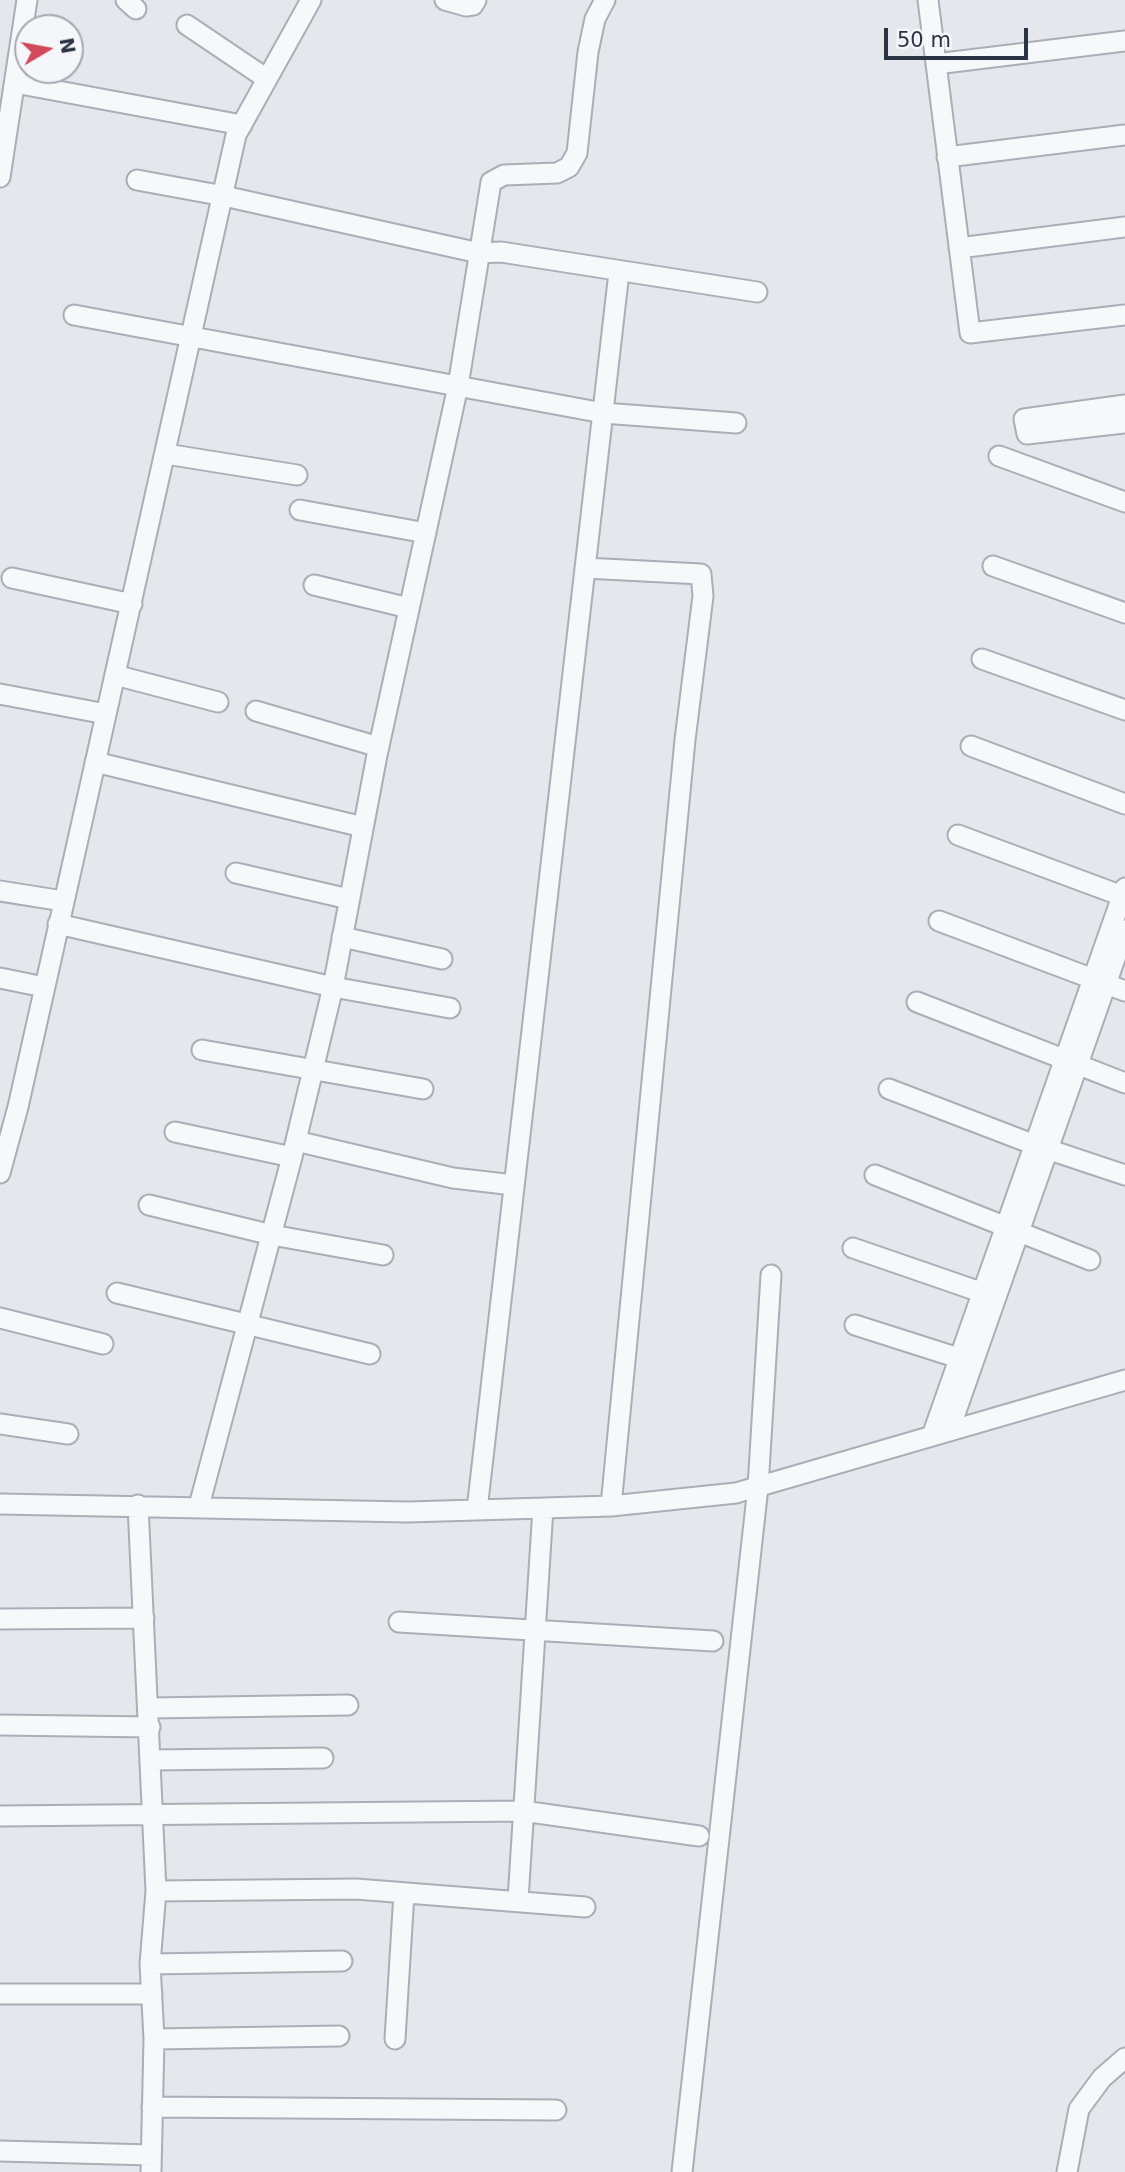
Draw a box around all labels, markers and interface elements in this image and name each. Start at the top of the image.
north arrow [14,14,84,84]
scale bar [887,14,1030,58]
text: 50 m [897,28,951,52]
text: N [55,36,80,55]

